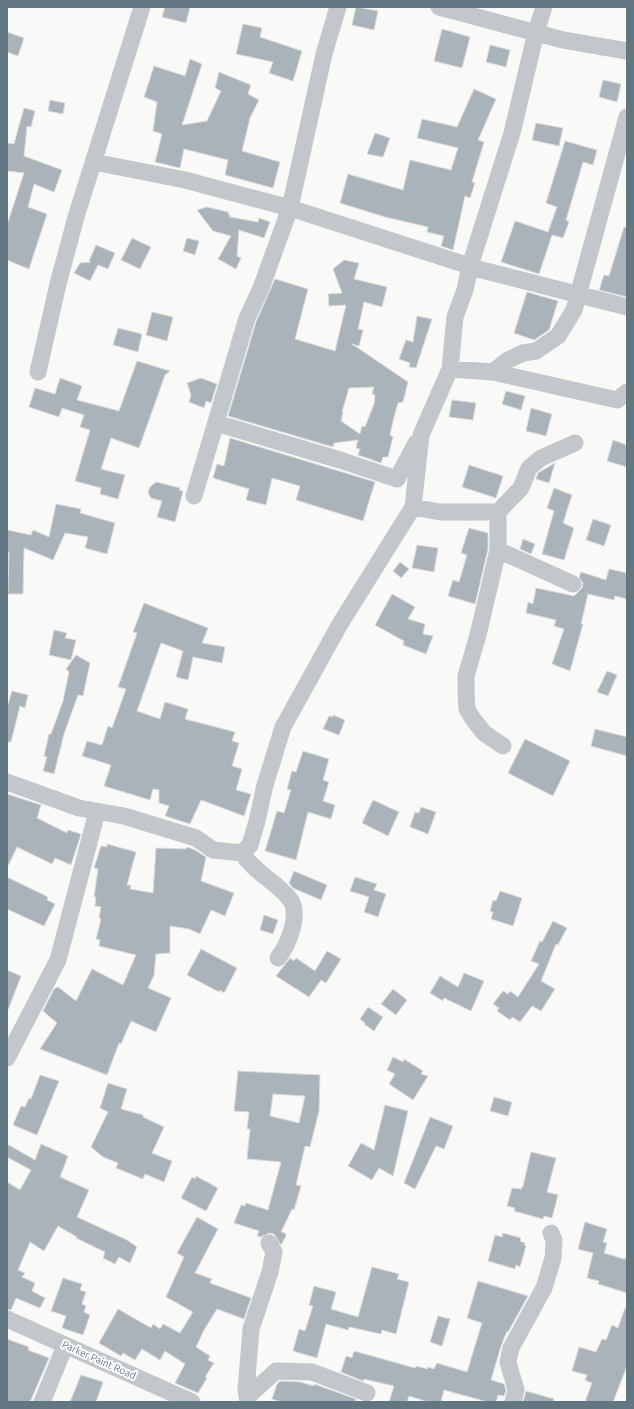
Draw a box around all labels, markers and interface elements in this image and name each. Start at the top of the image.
street label: Parker Paint Road [60,1339,138,1381]

